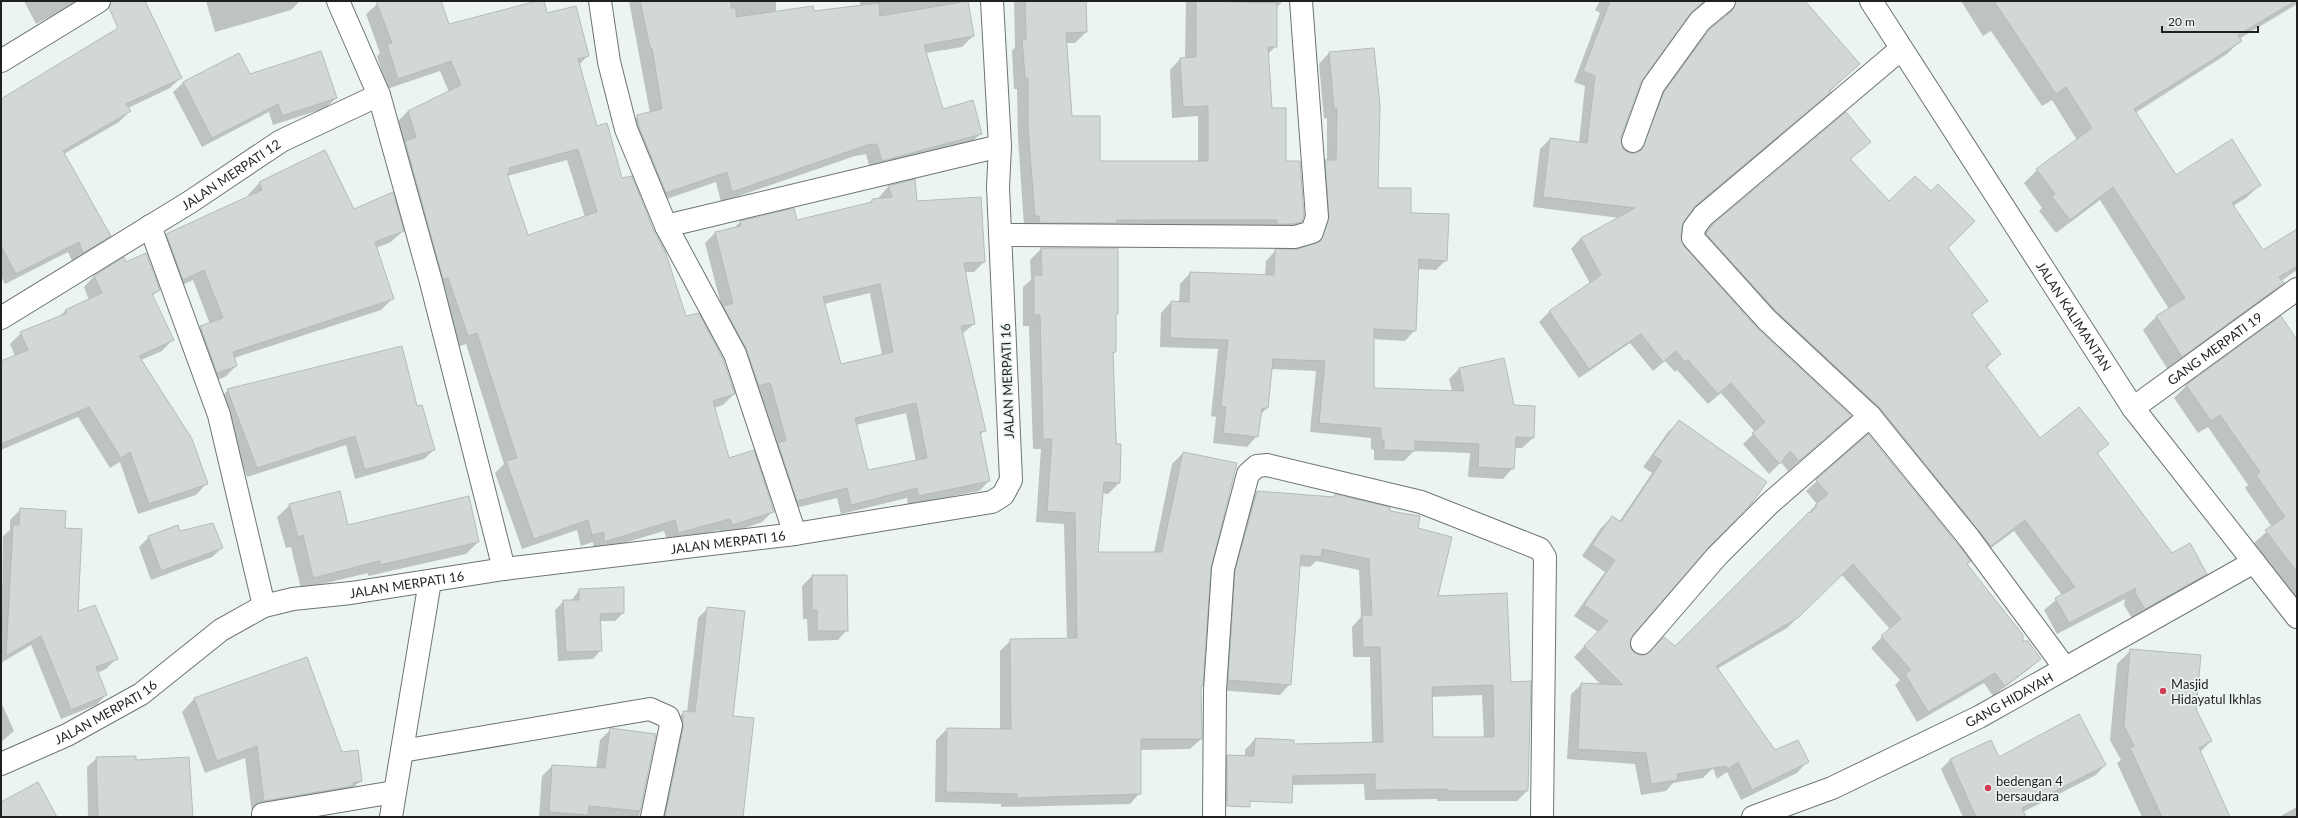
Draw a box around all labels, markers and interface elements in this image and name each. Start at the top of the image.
scale bar [2162,8,2258,34]
text: 20 m [2168,14,2195,29]
street label: JALAN MERPATI 12 [179,136,283,213]
street label: JALAN KALIMANTAN [2033,259,2115,374]
street label: GANG MERPATI 19 [2164,309,2265,389]
street label: JALAN MERPATI 16 [997,323,1017,439]
street label: JALAN MERPATI 16 [670,527,786,557]
street label: JALAN MERPATI 16 [348,567,465,601]
street label: GANG HIDAYAH [1963,669,2056,730]
street label: JALAN MERPATI 16 [52,676,160,747]
place label: Masjid Hidayatul Ikhlas [2171,676,2262,707]
marker: Masjid Hidayatul Ikhlas [2158,686,2168,696]
place label: bedengan 4 bersaudara [1996,773,2063,804]
marker: bedengan 4 bersaudara [1983,783,1993,793]

